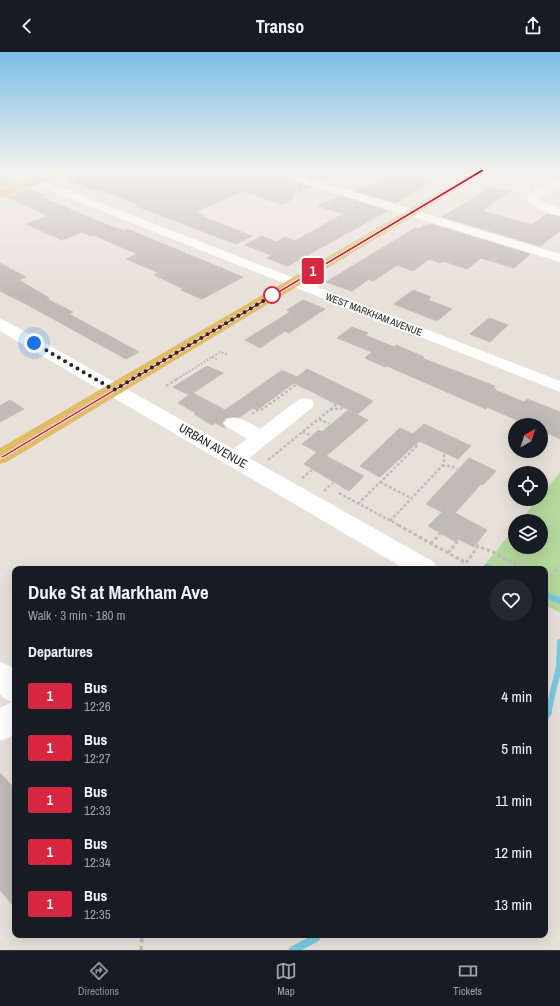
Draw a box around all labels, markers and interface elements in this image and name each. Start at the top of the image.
text: Transo [256,14,304,39]
icon: back [16,15,38,37]
icon: share [522,15,544,37]
line badge: 1 [300,258,326,284]
text: 1 [310,262,316,280]
unlabelled marker [263,286,281,304]
street label: WEST MARKHAM AVENUE [324,290,424,339]
your location [24,333,44,353]
north arrow [508,418,548,458]
map controls [508,418,548,554]
street label: URBAN AVENUE [176,420,250,472]
button: locate [508,466,548,506]
button: layers [508,514,548,554]
text: Duke St at Markham Ave [28,579,209,605]
button: heart [490,579,532,621]
text: Walk · 3 min · 180 m [28,607,125,624]
text: Departures [28,641,93,662]
text: Bus [84,677,107,698]
text: 4 min [501,686,532,707]
text: 1 [47,687,53,705]
text: 12:26 [84,698,111,715]
text: Bus [84,729,107,750]
text: 5 min [501,738,532,759]
text: 1 [47,739,53,757]
text: 12:27 [84,750,111,767]
text: Bus [84,781,107,802]
text: 11 min [495,790,532,811]
text: 1 [47,791,53,809]
text: 12:33 [84,802,111,819]
text: Bus [84,833,107,854]
text: 12 min [494,842,532,863]
text: 1 [47,843,53,861]
text: 12:34 [84,854,111,871]
text: Bus [84,885,107,906]
text: 13 min [494,894,532,915]
text: 1 [47,895,53,913]
text: 12:35 [84,906,111,923]
tab: Directions [78,960,119,998]
tab: Map [275,960,297,998]
tab: Tickets [453,960,482,998]

